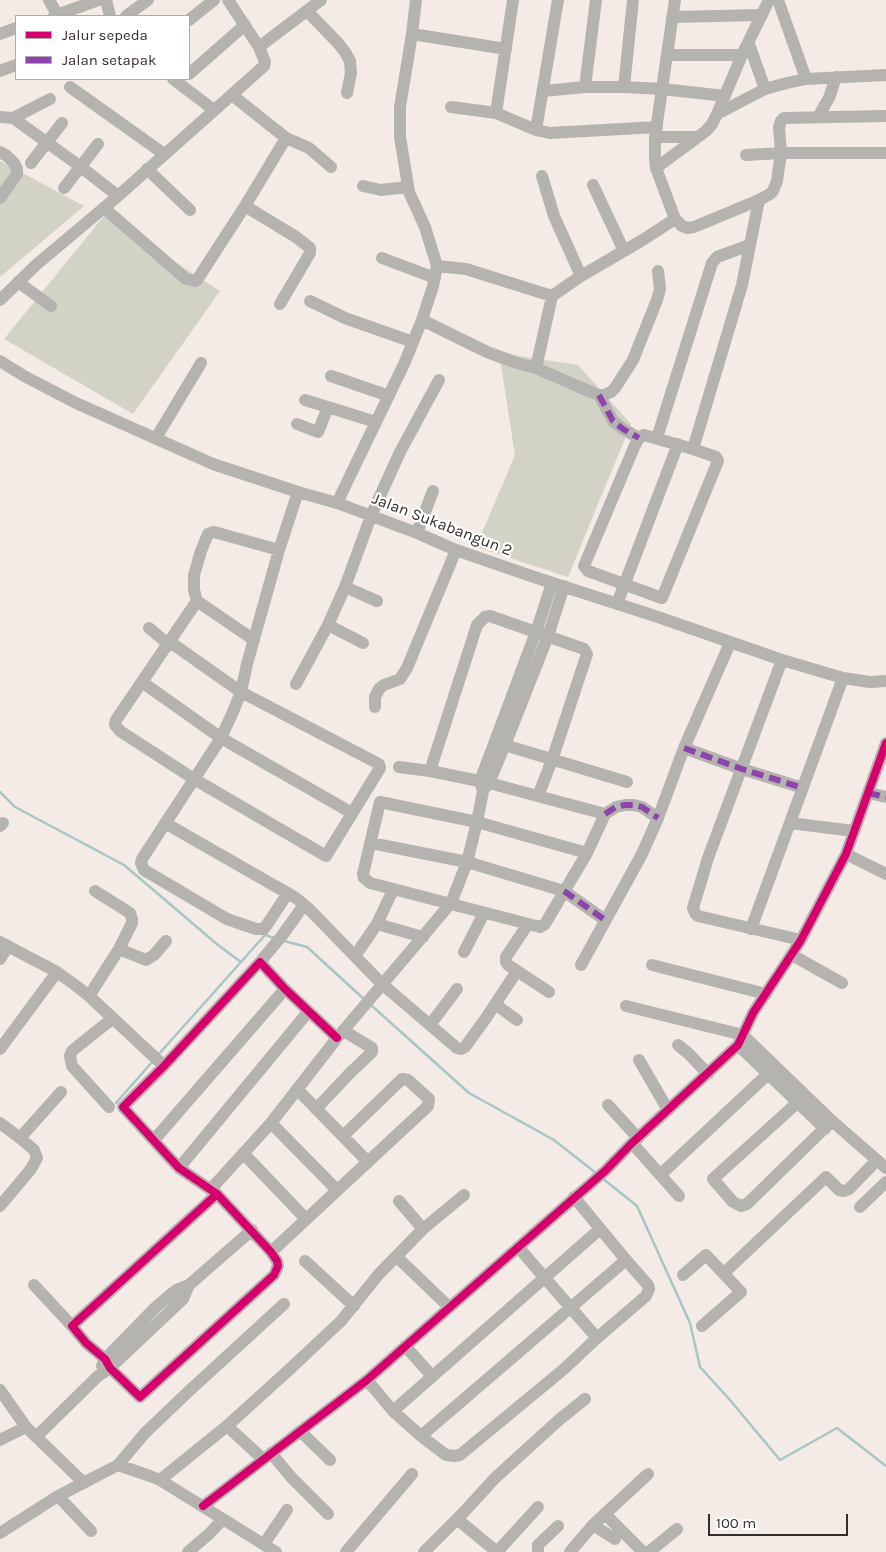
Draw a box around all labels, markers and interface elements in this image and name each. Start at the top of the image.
legend [15,15,190,80]
text: Jalur sepeda [62,26,148,44]
text: Jalan setapak [62,51,156,69]
street label: Jalan Sukabangun 2 [369,489,515,561]
scale bar [711,1504,851,1536]
text: 100 m [716,1514,756,1532]

